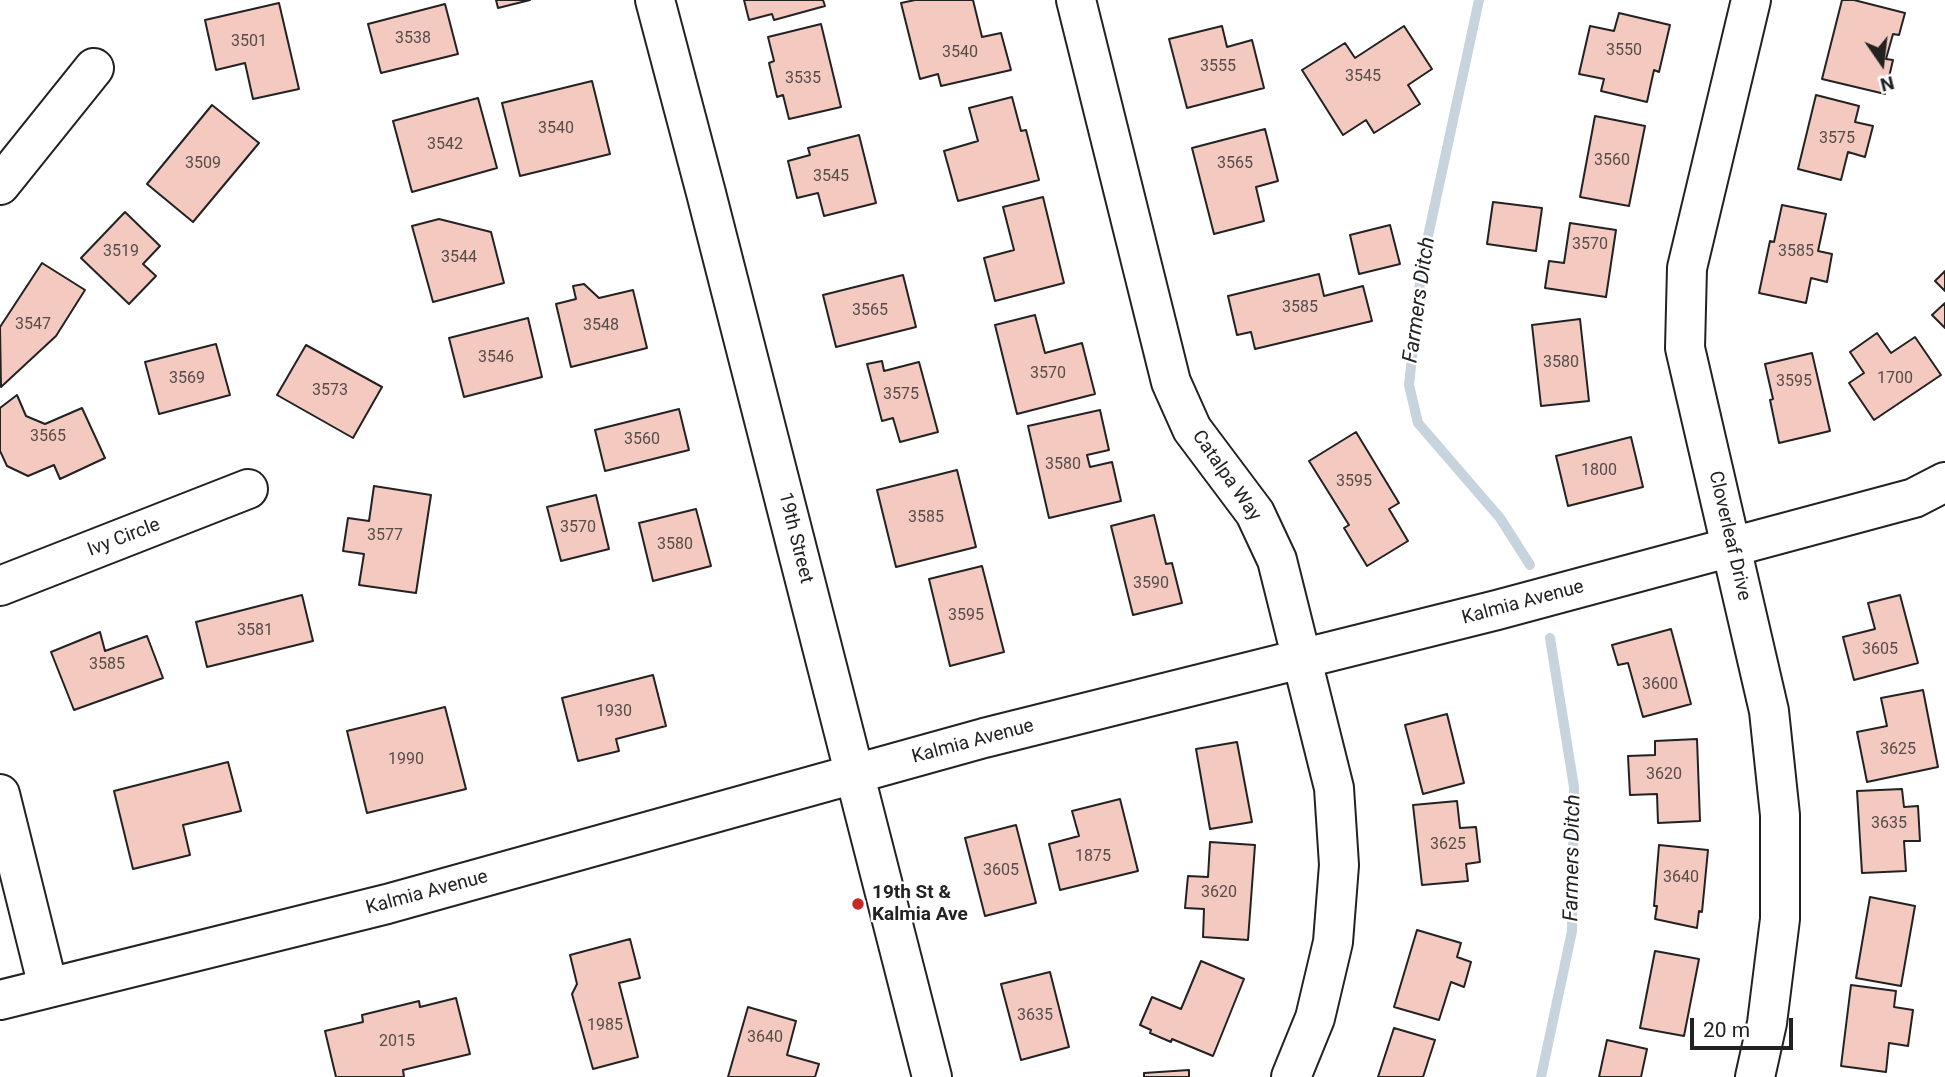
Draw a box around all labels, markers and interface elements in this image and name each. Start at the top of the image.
north arrow [1847,28,1917,98]
house number: 3538 [395,29,431,49]
house number: 3501 [231,32,267,52]
house number: 3550 [1606,41,1642,61]
house number: 3540 [942,43,978,63]
house number: 3555 [1200,57,1236,77]
house number: 3545 [1345,67,1381,87]
house number: 3535 [785,69,821,89]
text: N [1878,71,1896,97]
house number: 3540 [538,119,574,139]
house number: 3575 [1819,129,1855,149]
house number: 3542 [427,135,463,155]
house number: 3560 [1594,151,1630,171]
house number: 3509 [185,154,221,174]
house number: 3565 [1217,154,1253,174]
house number: 3545 [813,167,849,187]
water label: Farmers Ditch [1399,235,1441,365]
house number: 3570 [1572,235,1608,255]
house number: 3519 [103,242,139,262]
house number: 3585 [1778,242,1814,262]
house number: 3544 [441,248,477,268]
house number: 3585 [1282,298,1318,318]
house number: 3565 [852,301,888,321]
house number: 3547 [15,315,51,335]
house number: 3548 [583,316,619,336]
house number: 3546 [478,348,514,368]
house number: 3580 [1543,353,1579,373]
house number: 3570 [1030,364,1066,384]
house number: 3569 [169,369,205,389]
house number: 1700 [1877,369,1913,389]
house number: 3595 [1776,372,1812,392]
house number: 3573 [312,381,348,401]
house number: 3575 [883,385,919,405]
street label: Catalpa Way [1186,426,1266,526]
house number: 3565 [30,427,66,447]
house number: 3560 [624,430,660,450]
house number: 3580 [1045,455,1081,475]
house number: 1800 [1581,461,1617,481]
street label: Cloverleaf Drive [1703,469,1755,603]
house number: 3595 [1336,472,1372,492]
street label: 19th Street [773,490,817,586]
house number: 3585 [908,508,944,528]
street label: Ivy Circle [84,514,164,562]
house number: 3570 [560,518,596,538]
house number: 3577 [367,526,403,546]
house number: 3580 [657,535,693,555]
house number: 3590 [1133,574,1169,594]
street label: Kalmia Avenue [1460,576,1586,630]
house number: 3595 [948,606,984,626]
house number: 3581 [237,621,273,641]
house number: 3605 [1862,640,1898,660]
house number: 3585 [89,655,125,675]
house number: 3600 [1642,675,1678,695]
house number: 1930 [596,702,632,722]
street label: Kalmia Avenue [910,715,1036,769]
house number: 3625 [1880,740,1916,760]
house number: 1990 [388,750,424,770]
house number: 3620 [1646,765,1682,785]
water label: Farmers Ditch [1559,794,1587,922]
house number: 3635 [1871,814,1907,834]
house number: 3625 [1430,835,1466,855]
house number: 1875 [1075,847,1111,867]
house number: 3605 [983,861,1019,881]
street label: Kalmia Avenue [364,866,490,920]
house number: 3640 [1663,868,1699,888]
place label: 19th St & Kalmia Ave [872,882,968,926]
house number: 3620 [1201,883,1237,903]
marker: 19th St & Kalmia Ave [850,896,866,912]
scale bar [1693,1004,1796,1048]
house number: 3635 [1017,1006,1053,1026]
house number: 1985 [587,1016,623,1036]
text: 20 m [1703,1018,1750,1042]
house number: 3640 [747,1028,783,1048]
house number: 2015 [379,1032,415,1052]

